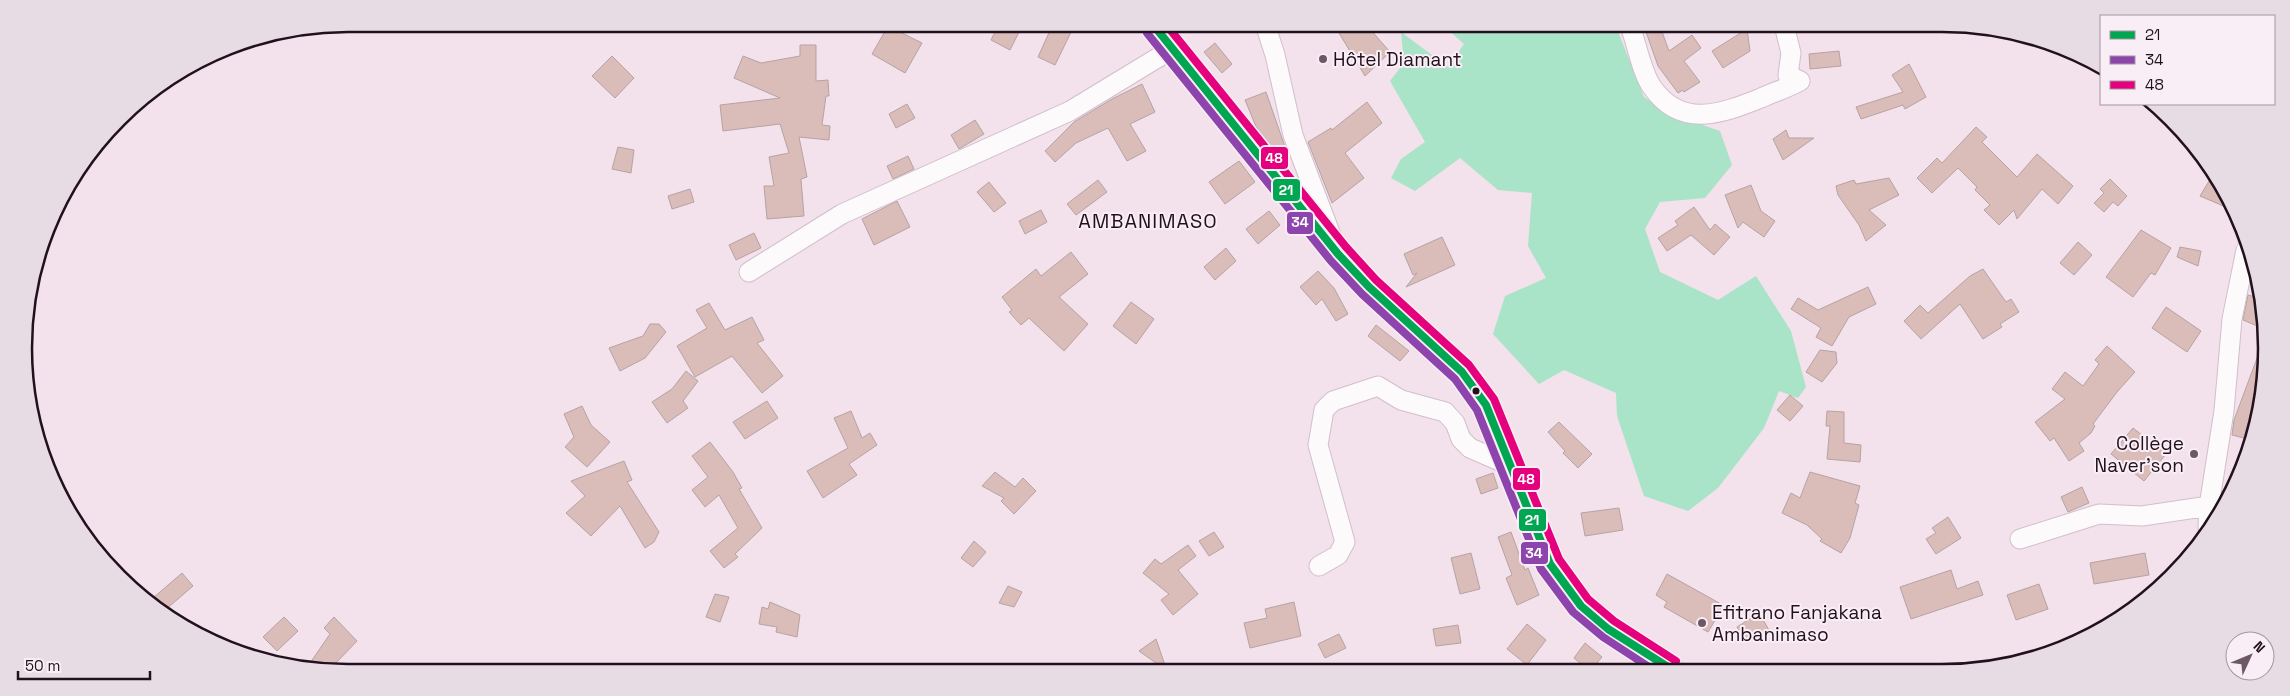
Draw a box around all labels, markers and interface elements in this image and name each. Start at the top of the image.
legend [2100,15,2275,105]
text: 21 [2145,25,2160,44]
place label: Hôtel Diamant [1333,47,1462,72]
text: 34 [2145,50,2163,69]
marker: Hôtel Diamant [1317,53,1329,65]
text: 48 [2145,75,2164,94]
line badge: 48 [1260,146,1289,170]
text: 48 [1265,149,1283,167]
line badge: 21 [1272,178,1301,202]
text: 21 [1279,181,1293,199]
district label: AMBANIMASO [1078,208,1218,234]
line badge: 34 [1286,211,1314,235]
text: 34 [1291,213,1309,231]
unlabelled marker [1471,386,1481,396]
place label: Collège Naver'son [2095,431,2184,478]
marker: Collège Naver'son [2188,448,2200,460]
line badge: 48 [1512,467,1541,491]
text: 48 [1517,470,1535,488]
line badge: 21 [1518,508,1547,532]
text: 21 [1525,511,1539,529]
line badge: 34 [1520,541,1549,565]
text: 34 [1525,544,1543,562]
place label: Efitrano Fanjakana Ambanimaso [1712,600,1882,647]
marker: Efitrano Fanjakana Ambanimaso [1696,617,1708,629]
north arrow [2225,631,2275,681]
text: N [2250,637,2269,657]
scale bar [18,648,150,680]
text: 50 m [25,656,60,675]

